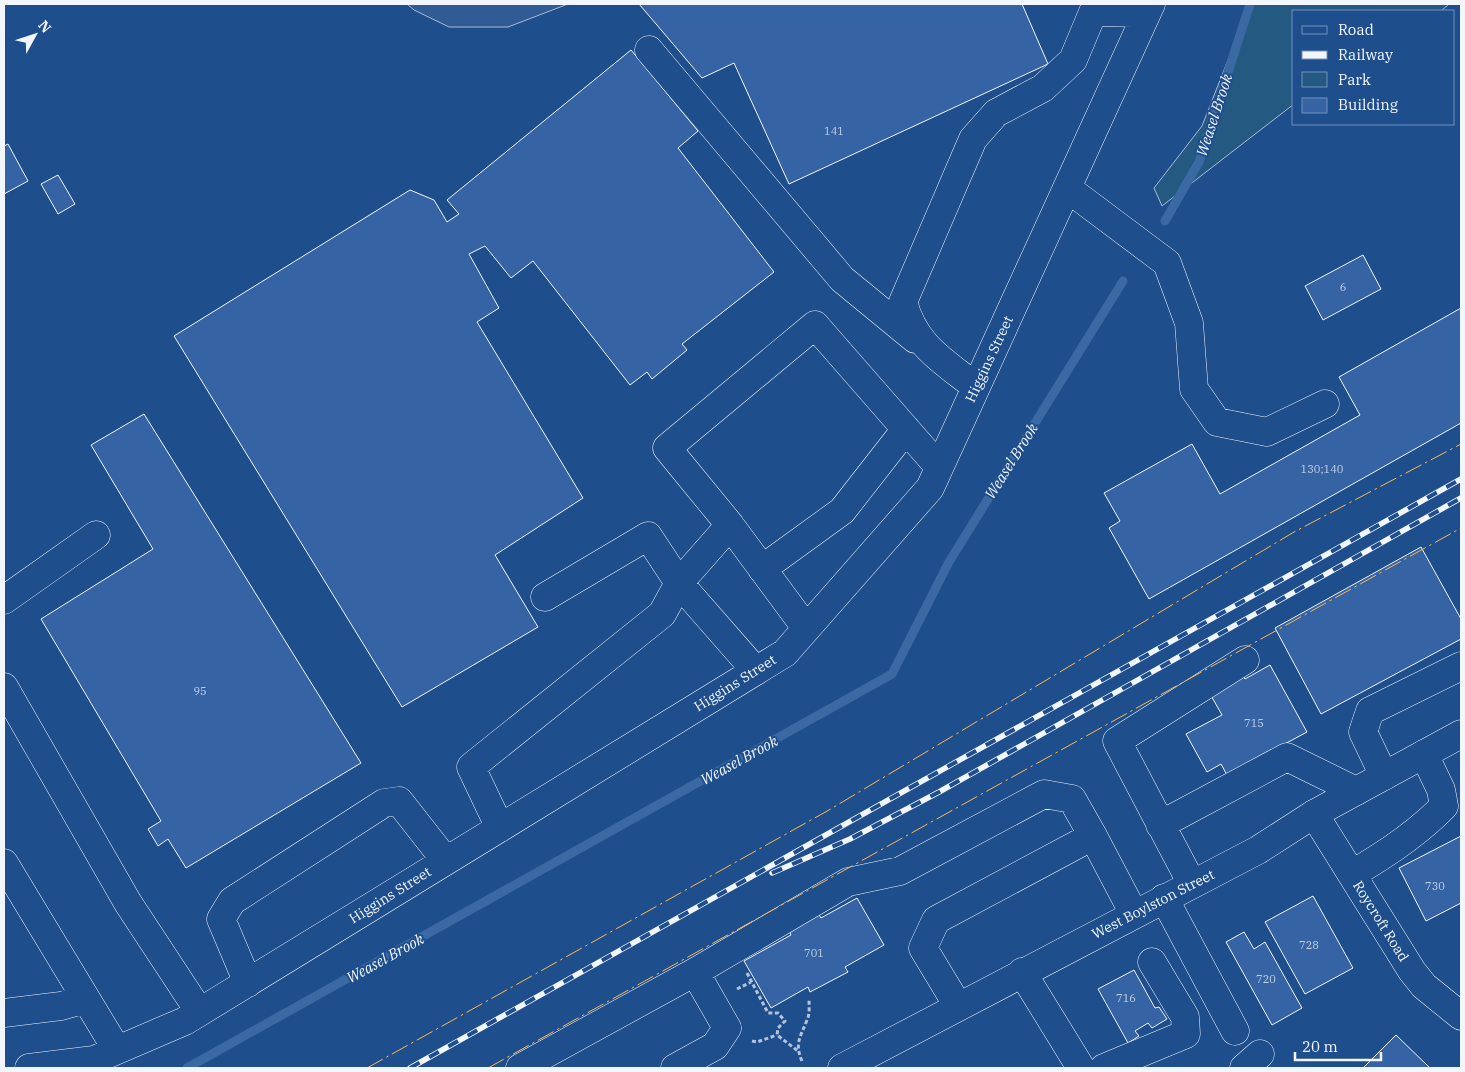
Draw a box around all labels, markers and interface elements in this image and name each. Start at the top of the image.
north arrow [10,10,60,60]
legend [1292,10,1455,125]
text: N [35,17,55,37]
text: Road [1338,20,1374,39]
text: Railway [1338,45,1393,64]
text: Park [1338,70,1371,89]
water label: Weasel Brook [1192,71,1236,159]
text: Building [1338,95,1398,114]
house number: 141 [824,124,844,138]
house number: 6 [1340,280,1346,294]
street label: Higgins Street [961,313,1017,405]
water label: Weasel Brook [980,420,1042,502]
house number: 130;140 [1301,462,1344,476]
street label: Higgins Street [691,651,779,715]
house number: 95 [193,684,207,698]
house number: 715 [1244,716,1264,730]
water label: Weasel Brook [697,731,781,789]
street label: Higgins Street [346,863,434,927]
street label: West Boylston Street [1089,865,1217,943]
street label: Roycroft Road [1349,877,1413,965]
house number: 730 [1425,879,1445,893]
water label: Weasel Brook [343,929,427,987]
house number: 728 [1299,938,1319,952]
house number: 701 [804,946,824,960]
house number: 720 [1256,972,1276,986]
house number: 716 [1116,991,1136,1005]
scale bar [1295,1030,1381,1062]
text: 20 m [1302,1037,1338,1056]

